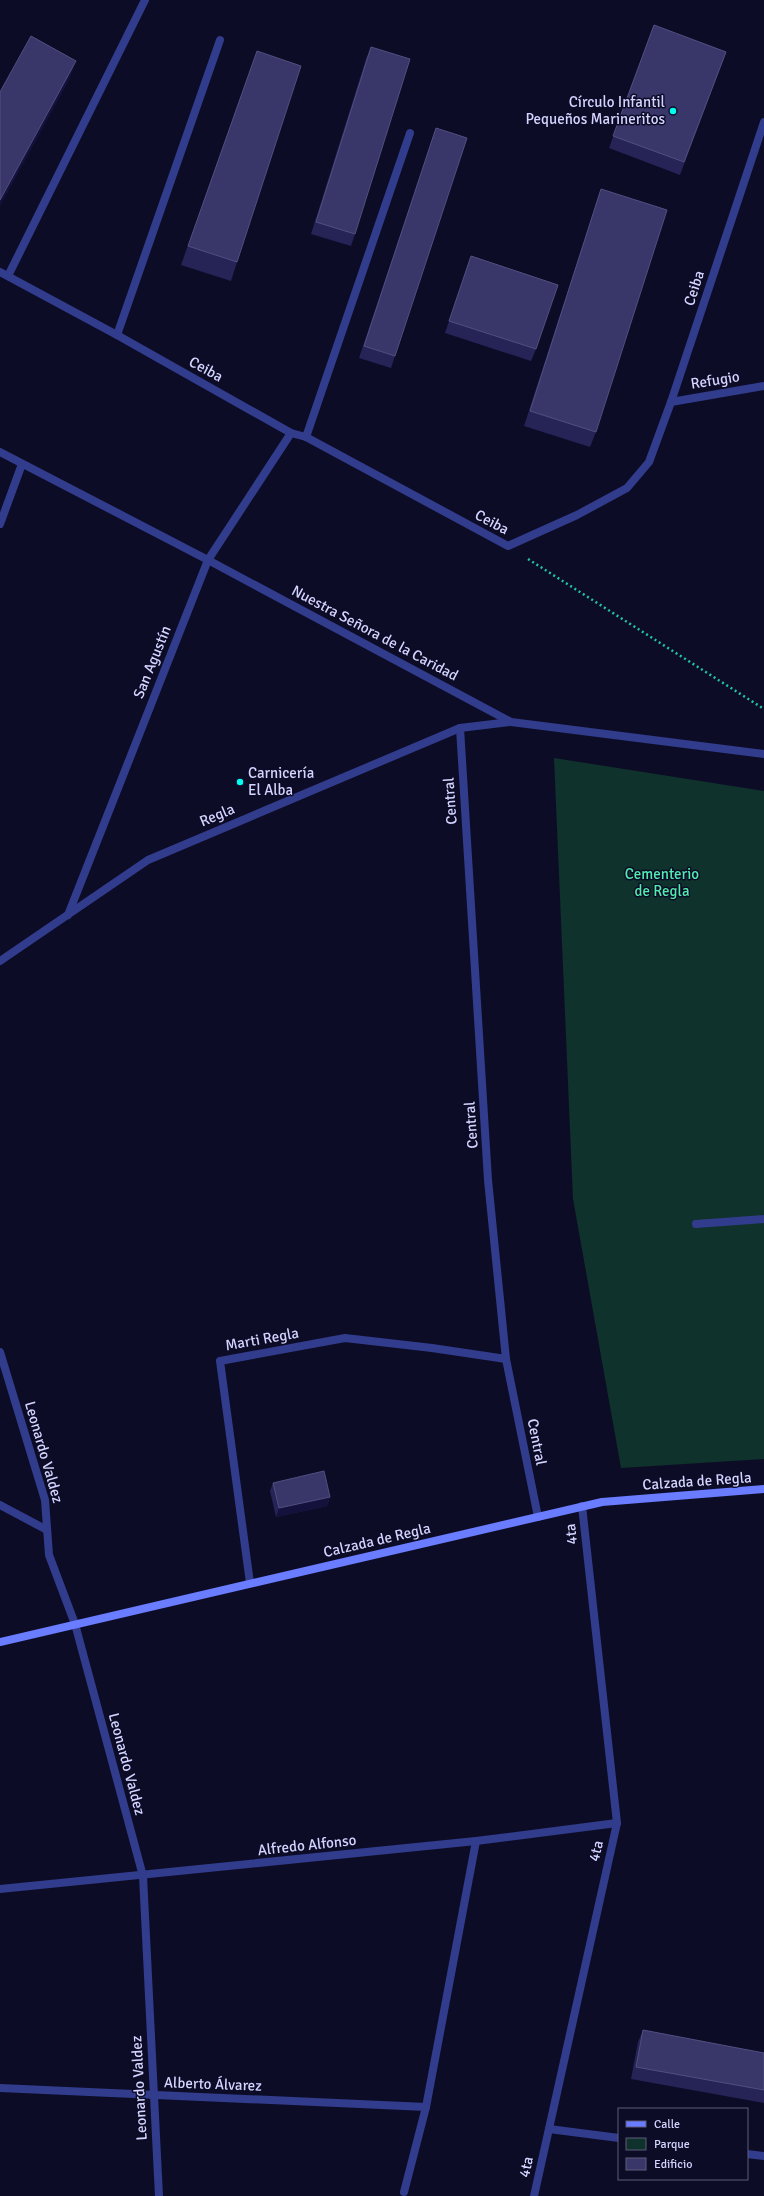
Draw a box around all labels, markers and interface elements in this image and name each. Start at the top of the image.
place label: Círculo Infantil Pequeños Marineritos [525,93,665,128]
marker: Círculo Infantil Pequeños Marineritos [668,106,678,116]
street label: Ceiba [680,268,708,308]
street label: Ceiba [186,352,226,386]
street label: Refugio [689,367,741,393]
street label: Ceiba [472,506,512,538]
street label: Nuestra Señora de la Caridad [289,581,461,685]
street label: San Agustín [129,623,175,701]
place label: Carnicería El Alba [248,764,314,799]
marker: Carnicería El Alba [235,777,245,787]
street label: Central [439,777,461,825]
street label: Regla [197,800,237,830]
park label: Cementerio de Regla [625,865,699,900]
street label: Central [460,1101,482,1149]
street label: Marti Regla [224,1324,300,1354]
street label: Leonardo Valdez [21,1399,67,1505]
street label: Central [524,1417,550,1467]
street label: Calzada de Regla [642,1468,752,1494]
street label: Calzada de Regla [322,1519,432,1561]
street label: 4ta [561,1523,581,1545]
street label: Leonardo Valdez [105,1711,149,1817]
street label: Alfredo Alfonso [257,1831,357,1859]
street label: 4ta [585,1839,607,1863]
street label: Leonardo Valdez [127,2035,151,2141]
street label: Alberto Álvarez [164,2072,263,2095]
legend [618,2108,748,2180]
text: Calle [654,2117,680,2132]
text: Parque [654,2137,690,2152]
street label: 4ta [515,2155,537,2179]
text: Edificio [654,2157,692,2172]

